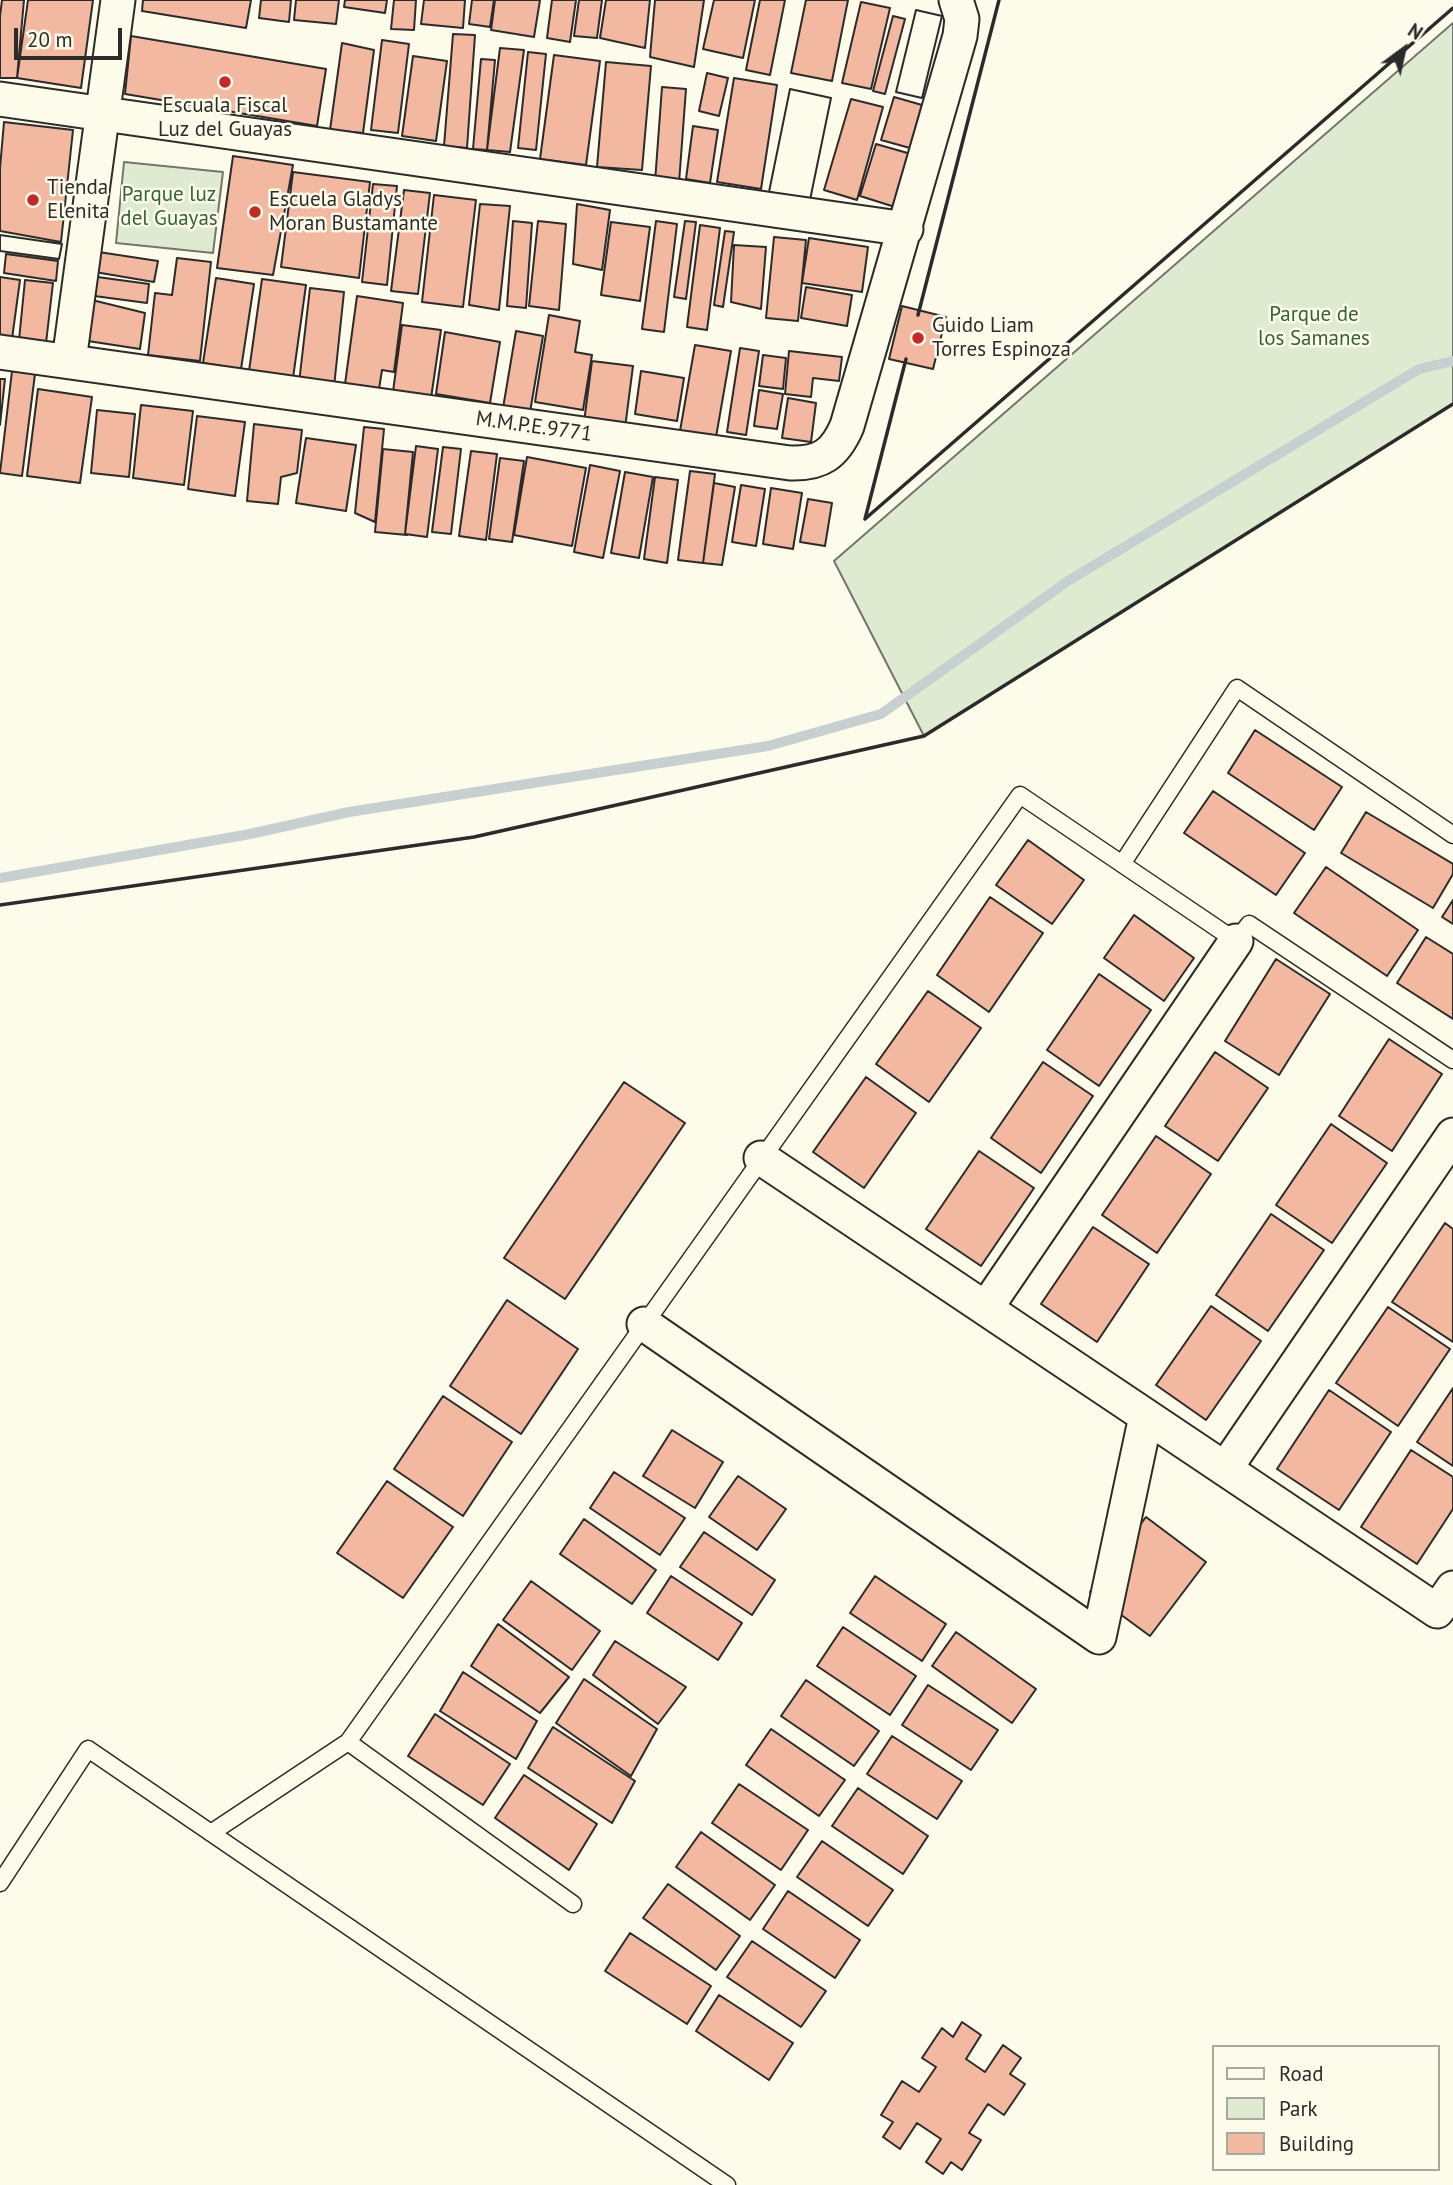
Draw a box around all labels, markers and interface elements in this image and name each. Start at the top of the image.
scale bar [18,14,126,58]
north arrow [1369,14,1439,84]
text: N [1404,18,1427,45]
text: 20 m [27,26,73,53]
marker: Escuala Fiscal Luz del Guayas [217,74,233,90]
place label: Escuala Fiscal Luz del Guayas [158,93,292,143]
place label: Tienda Elenita [47,175,110,225]
park label: Parque luz del Guayas [120,182,218,232]
place label: Escuela Gladys Moran Bustamante [269,187,438,237]
marker: Tienda Elenita [25,192,41,208]
marker: Escuela Gladys Moran Bustamante [247,204,263,220]
park label: Parque de los Samanes [1258,302,1370,352]
place label: Guido Liam Torres Espinoza [932,313,1071,363]
marker: Guido Liam Torres Espinoza [910,330,926,346]
street label: M.M.P.E.9771 [474,406,594,448]
legend [1212,2045,1439,2171]
text: Road [1279,2060,1323,2087]
text: Park [1279,2095,1318,2122]
text: Building [1279,2130,1354,2157]

